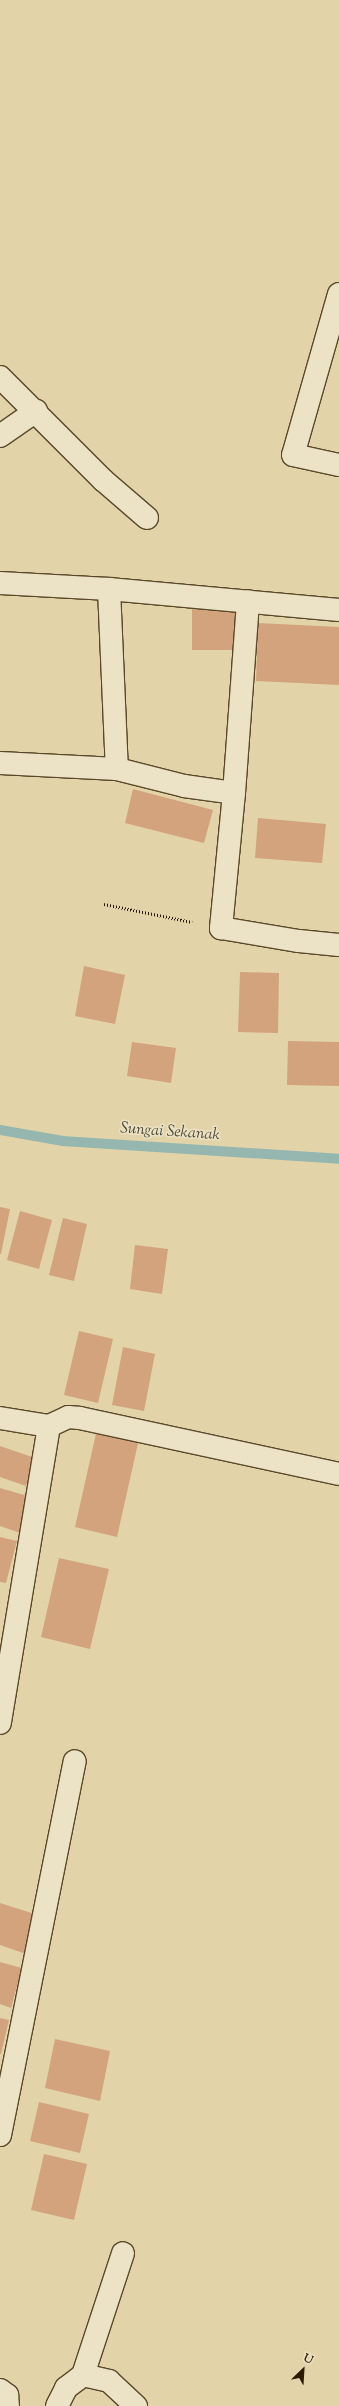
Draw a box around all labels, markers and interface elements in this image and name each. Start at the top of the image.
water label: Sungai Sekanak [120,1120,220,1146]
north arrow [283,2350,323,2390]
text: U [301,2350,316,2368]

